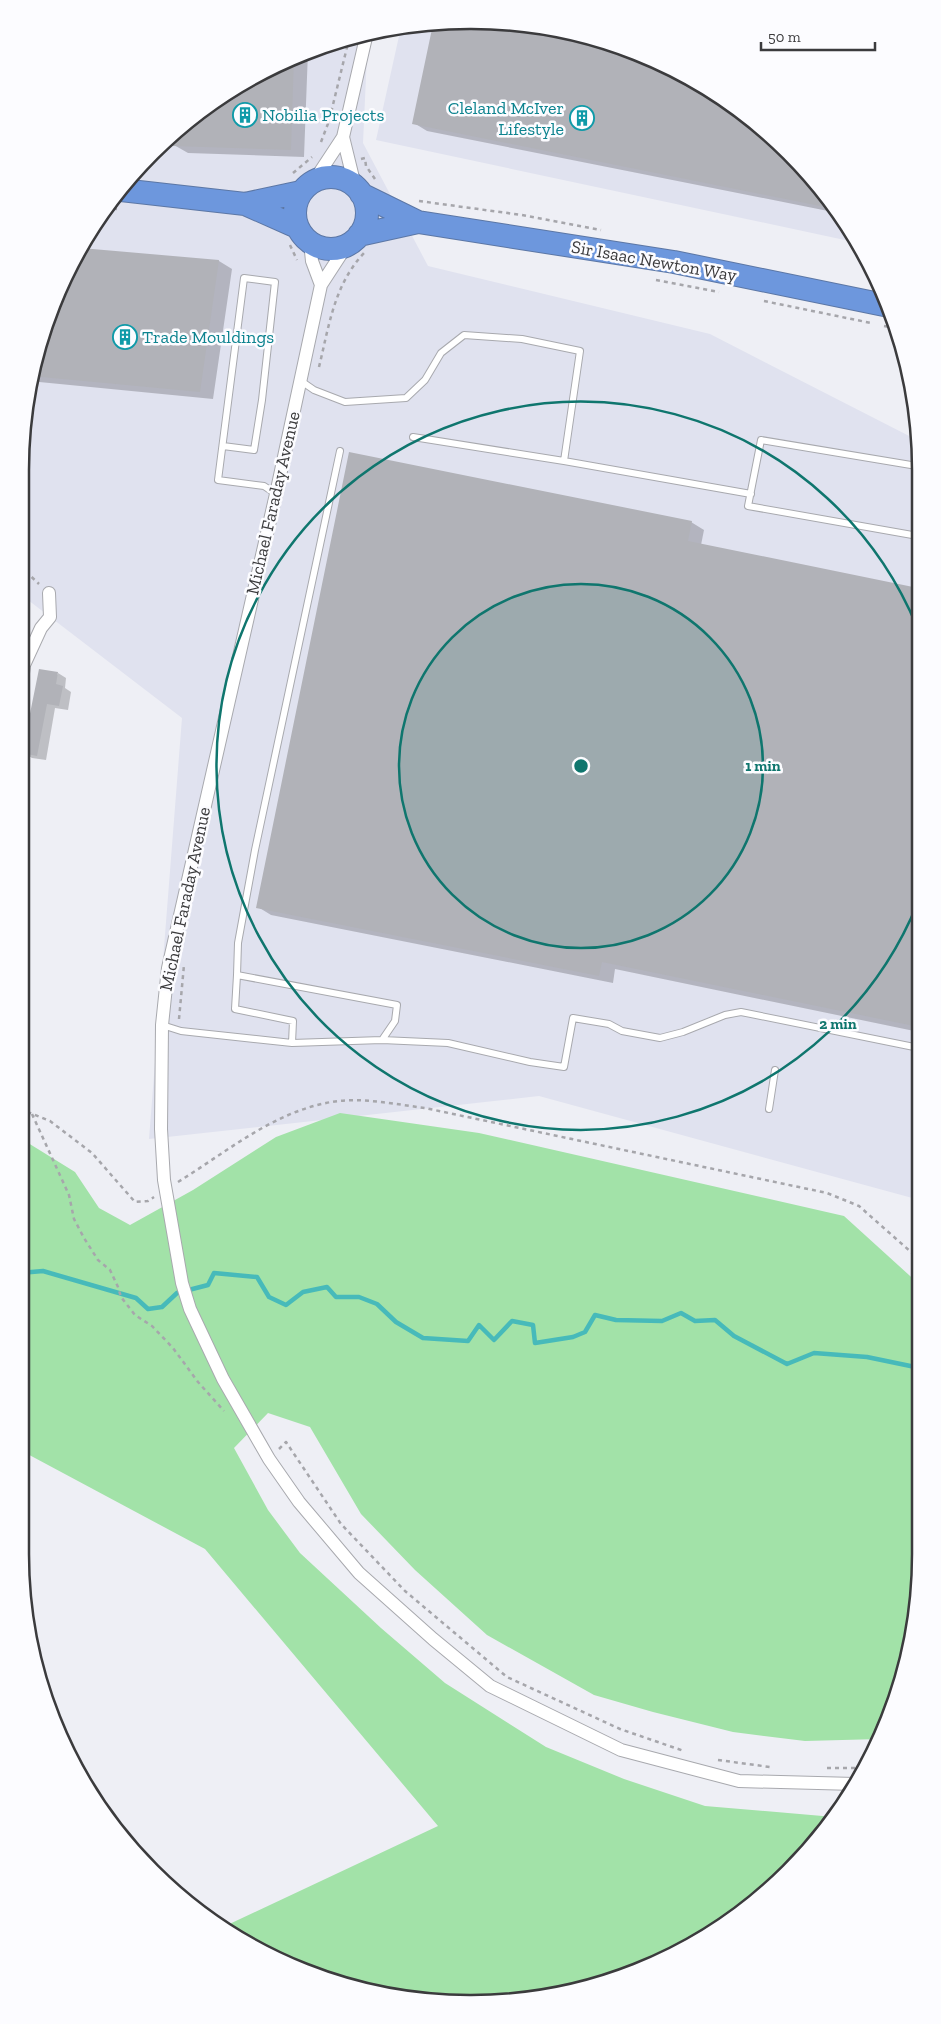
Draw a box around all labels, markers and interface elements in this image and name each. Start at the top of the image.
scale bar [761,20,875,52]
text: 50 m [768,28,801,46]
place label: Cleland McIver Lifestyle [448,97,564,140]
building icon: Nobilia Projects [232,102,258,128]
place label: Nobilia Projects [262,104,384,126]
building icon: Cleland McIver Lifestyle [569,105,595,131]
street label: Sir Isaac Newton Way [570,236,739,287]
building icon: Trade Mouldings [112,324,138,350]
place label: Trade Mouldings [142,326,274,348]
street label: Michael Faraday Avenue [241,409,305,597]
centre of rings [572,757,590,775]
text: 1 min [745,757,781,775]
street label: Michael Faraday Avenue [155,805,215,993]
text: 2 min [819,1015,857,1033]

